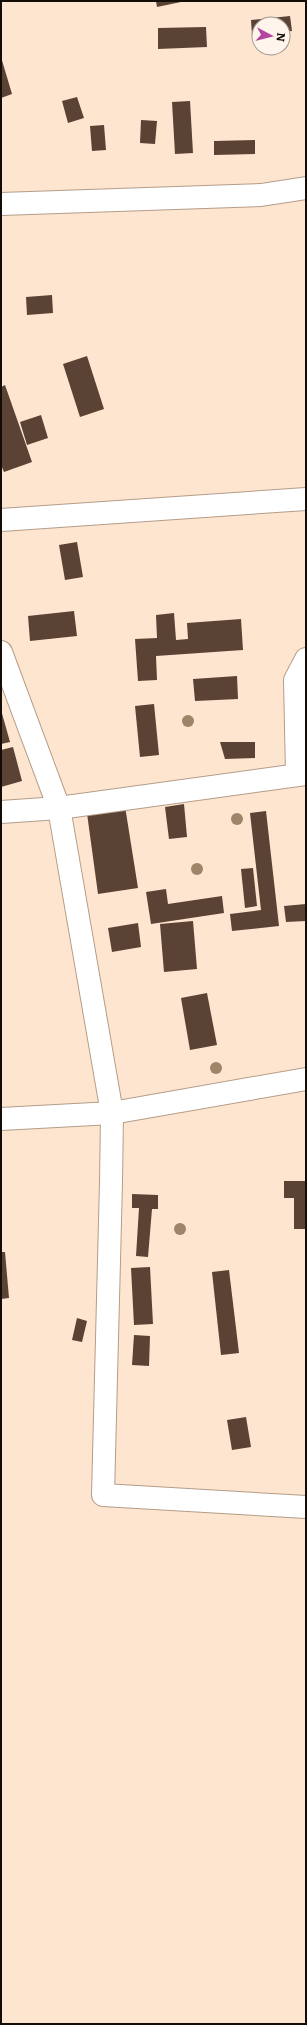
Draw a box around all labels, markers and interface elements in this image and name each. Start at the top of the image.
north arrow [251,16,291,56]
text: N [273,32,290,43]

